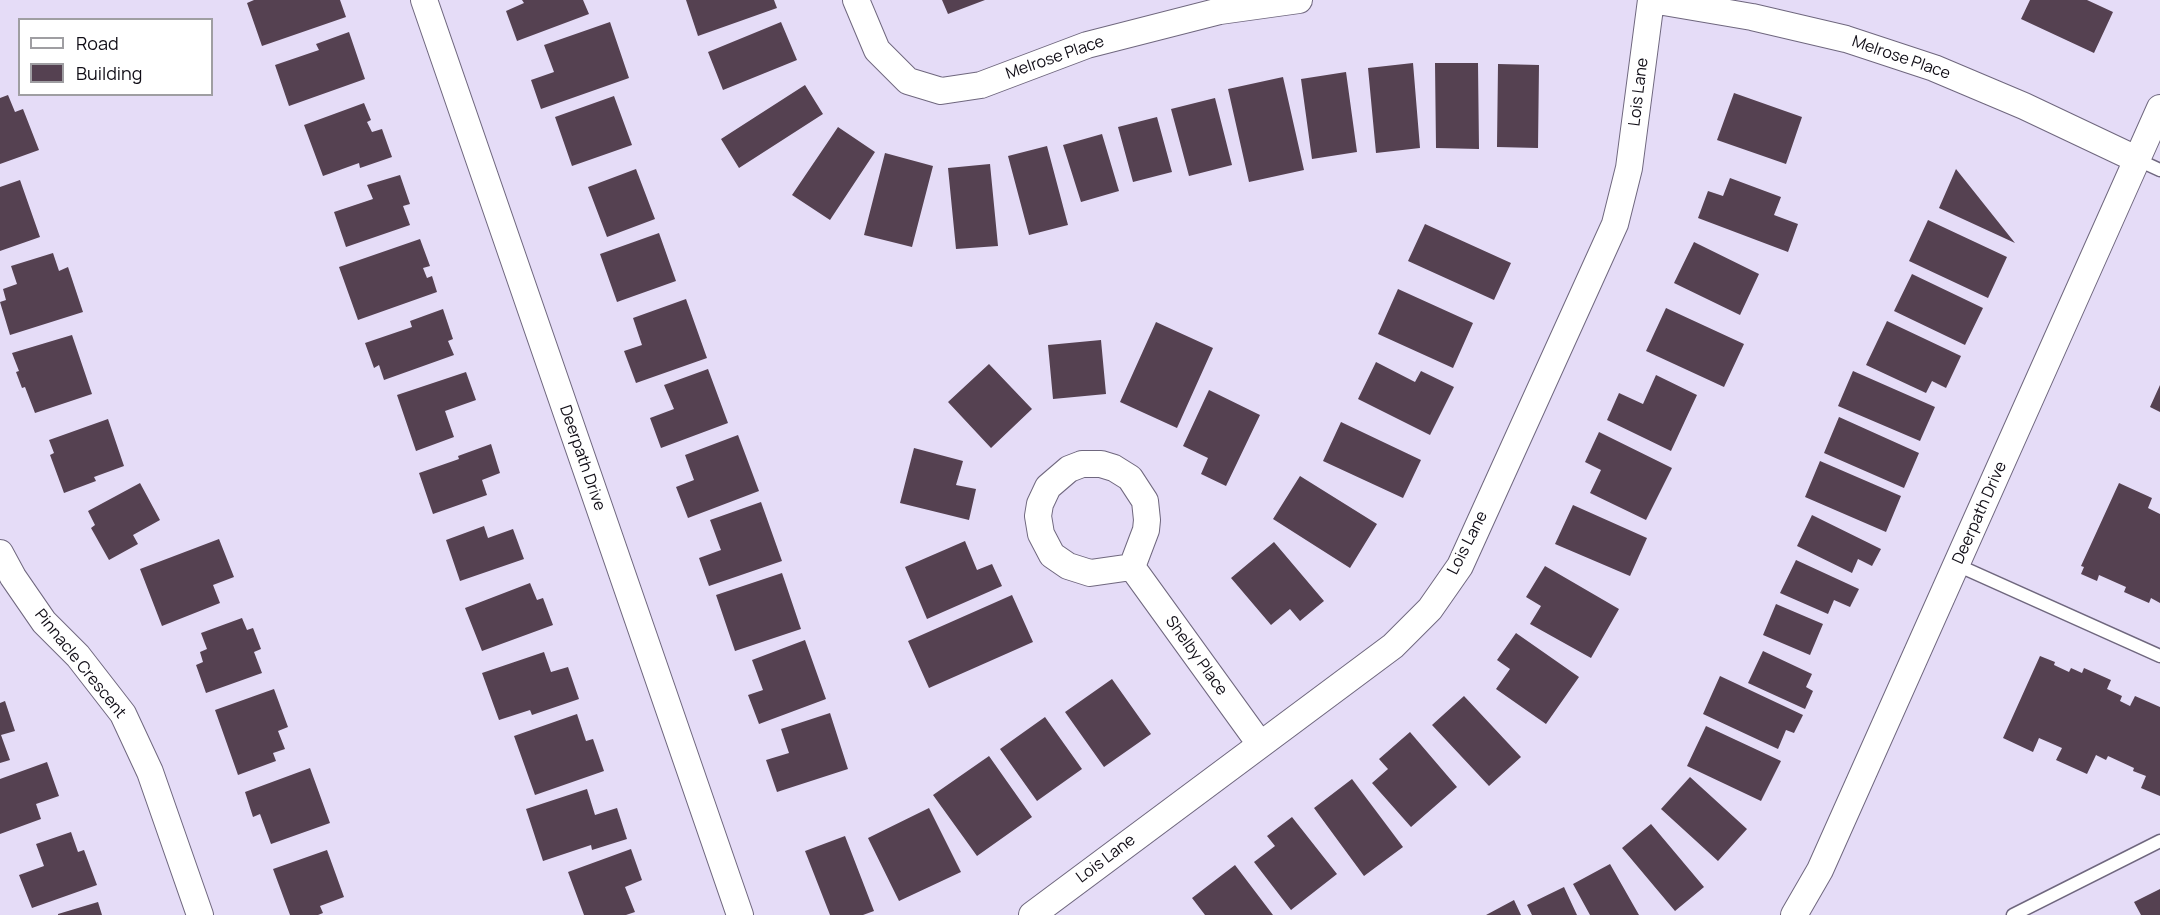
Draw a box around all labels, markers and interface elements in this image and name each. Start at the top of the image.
legend [18,18,213,96]
text: Road [76,31,119,55]
street label: Melrose Place [1003,32,1107,84]
street label: Melrose Place [1849,32,1953,84]
street label: Lois Lane [1625,57,1653,127]
text: Building [76,61,142,85]
street label: Deerpath Drive [555,403,609,513]
street label: Deerpath Drive [1949,459,2011,567]
street label: Lois Lane [1444,508,1492,578]
street label: Pinnacle Crescent [30,606,130,722]
street label: Shelby Place [1161,613,1231,699]
street label: Lois Lane [1073,831,1139,887]

